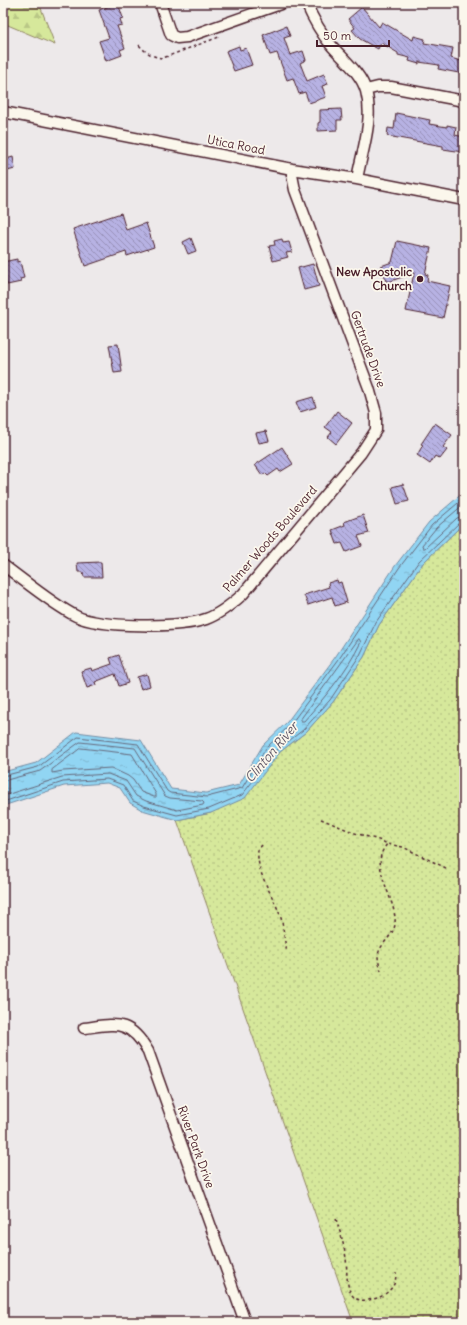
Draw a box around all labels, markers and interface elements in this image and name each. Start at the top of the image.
scale bar [317,22,389,48]
text: 50 m [323,28,352,43]
street label: Utica Road [206,132,266,157]
place label: New Apostolic Church [336,264,412,293]
marker: New Apostolic Church [415,274,425,284]
street label: Gertrude Drive [348,308,389,389]
street label: Palmer Woods Boulevard [219,483,320,595]
water label: Clinton River [241,717,303,786]
street label: River Park Drive [175,1104,218,1190]

